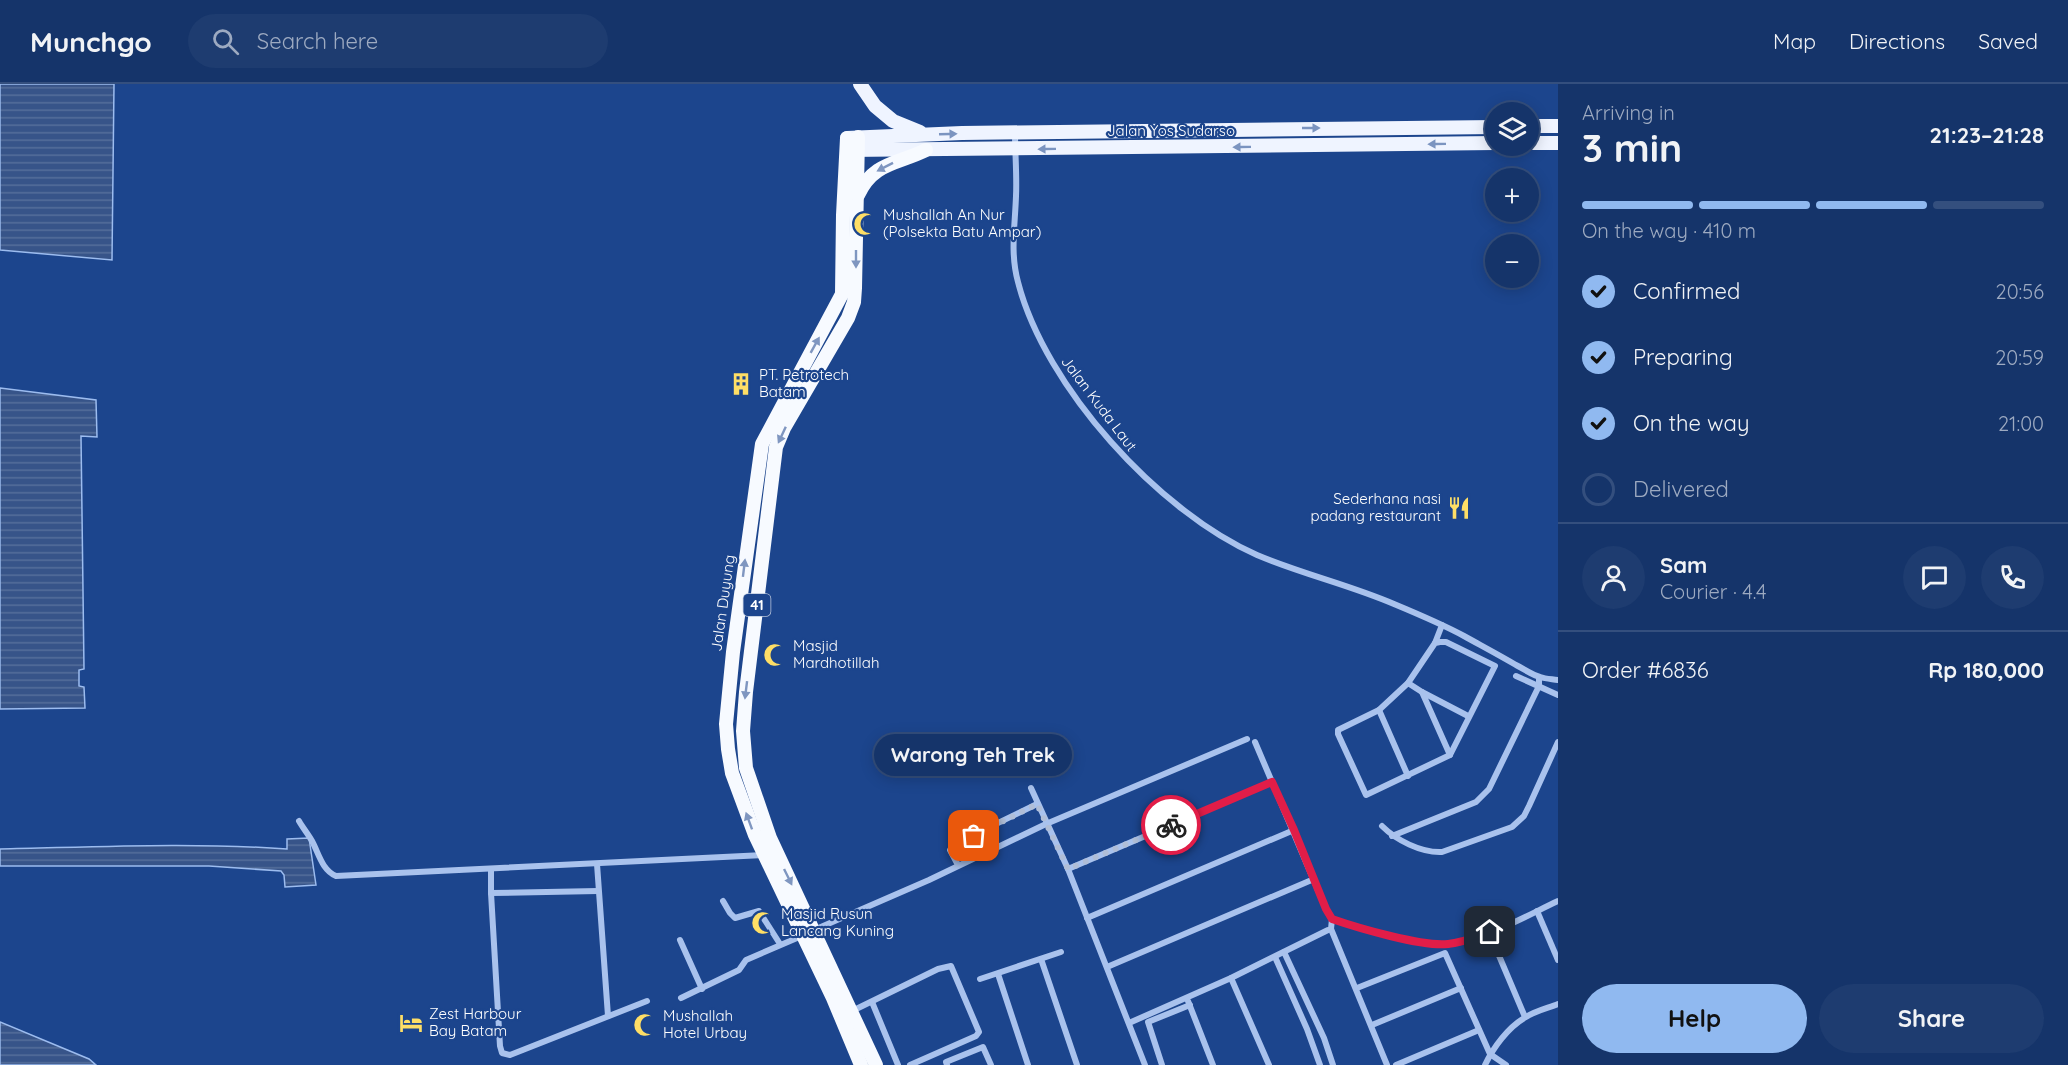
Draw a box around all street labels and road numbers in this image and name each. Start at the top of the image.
street label: Jalan Yos Sudarso [1107,121,1235,140]
street label: Jalan Kuda Laut [1057,352,1141,455]
street label: Jalan Duyung [706,553,739,652]
road number: 41 [744,594,771,616]

